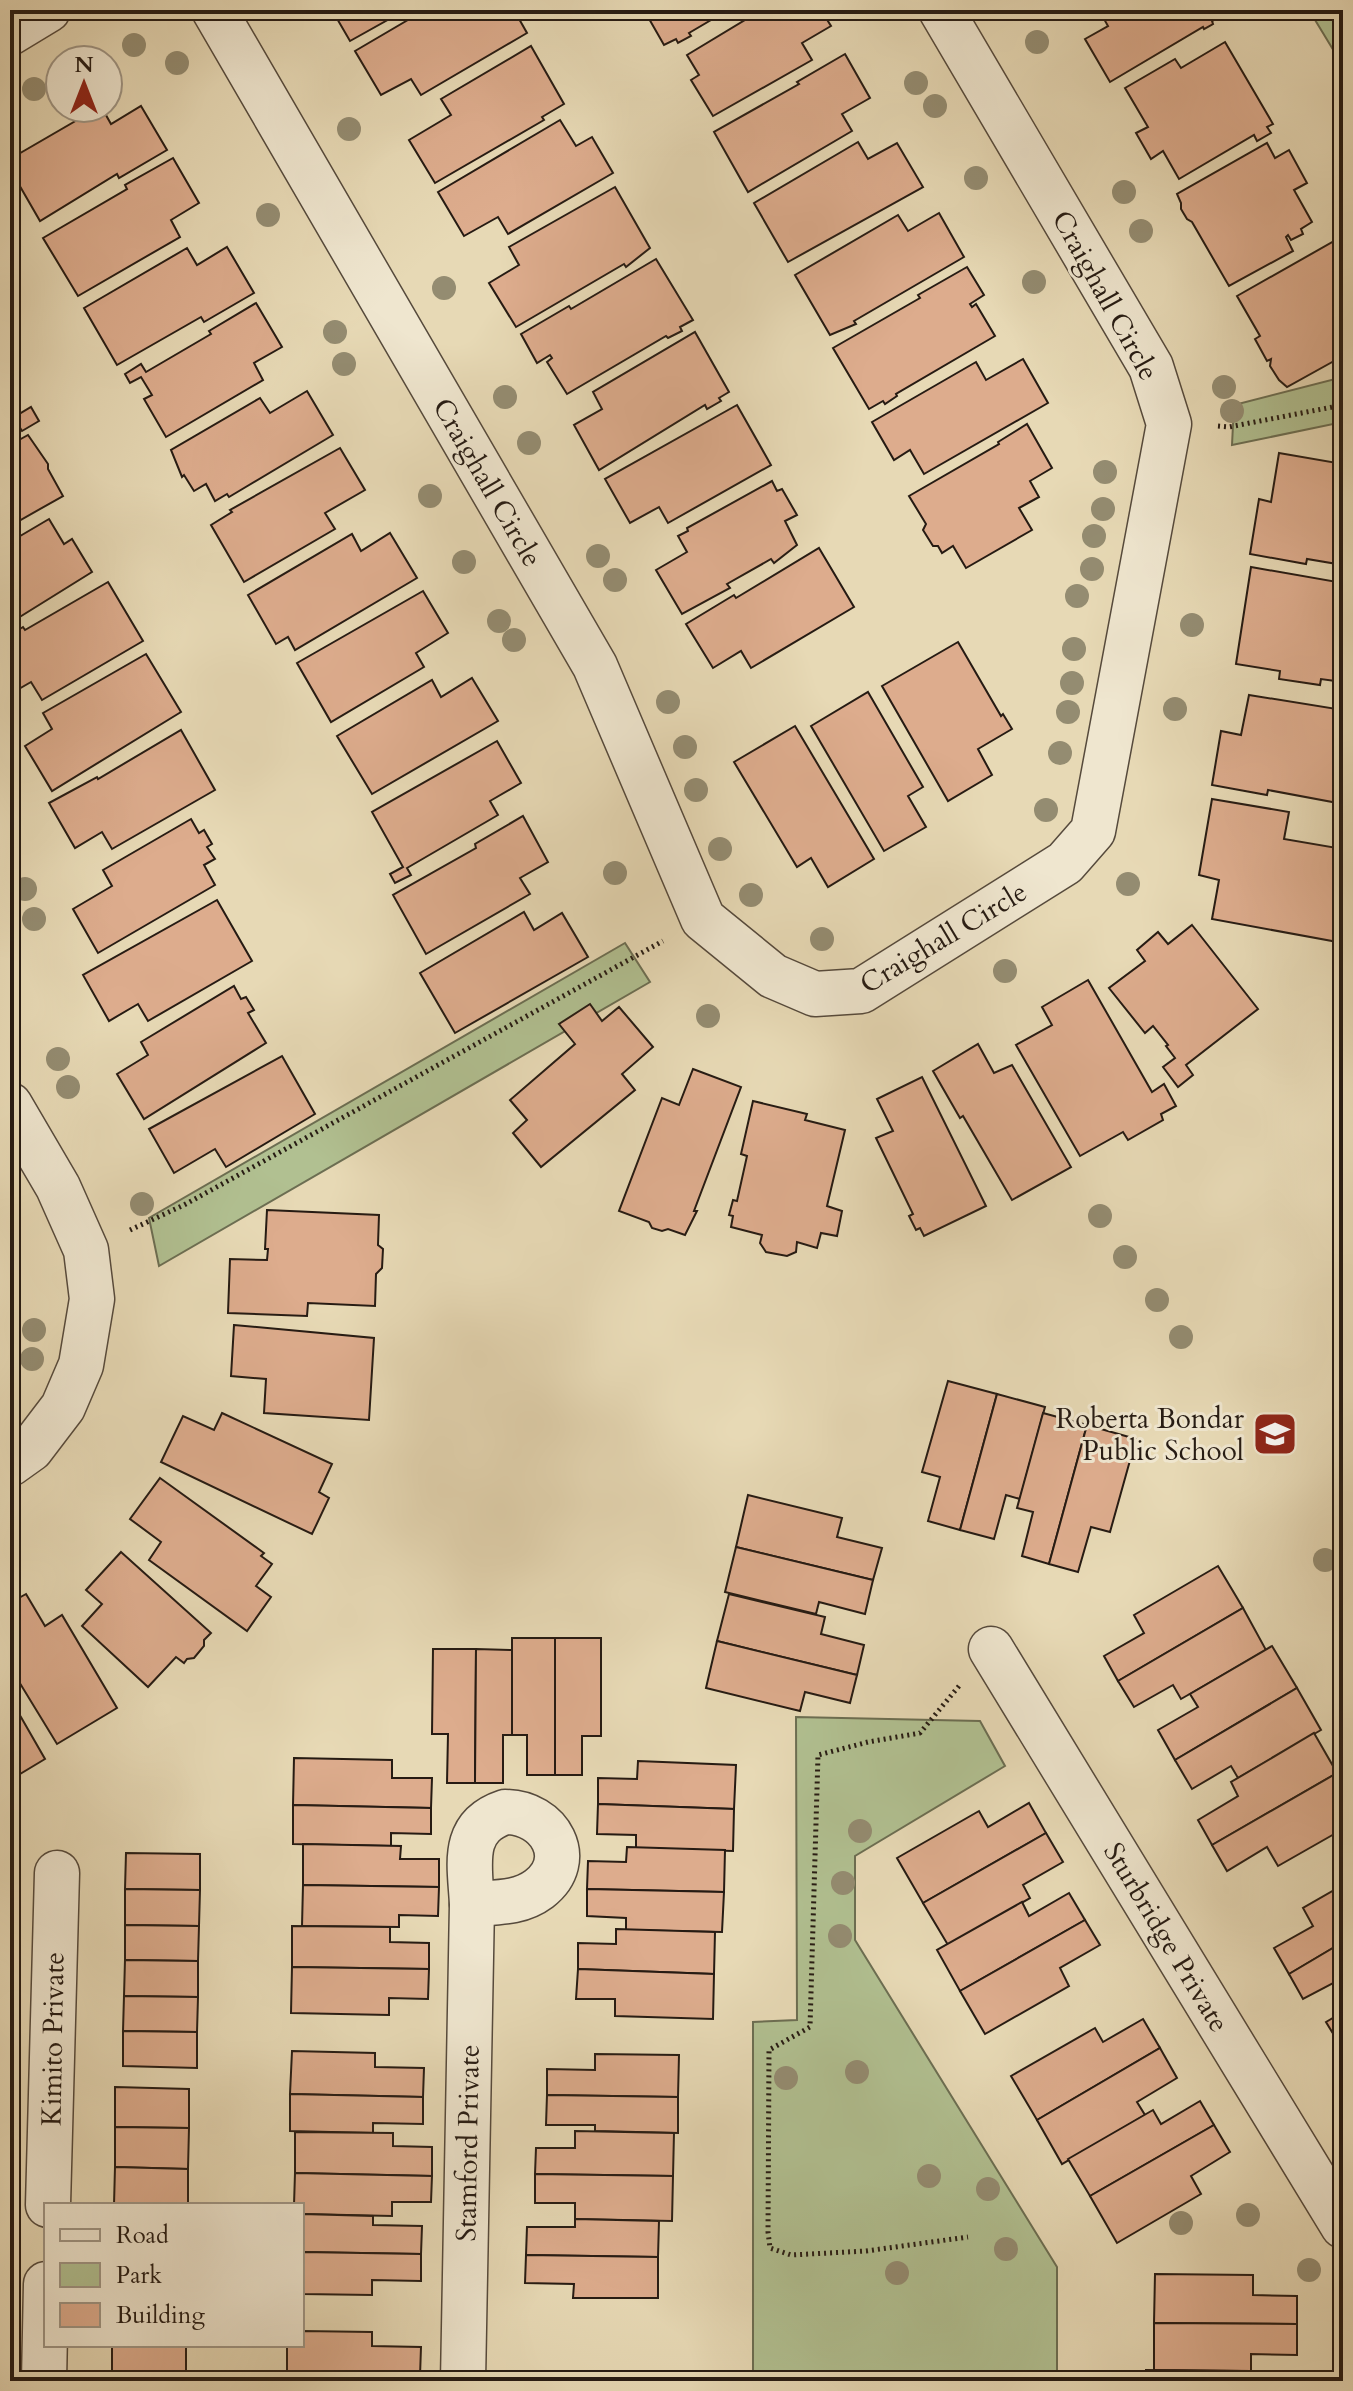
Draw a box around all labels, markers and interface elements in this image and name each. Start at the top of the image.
north arrow [44,44,124,124]
text: N [74,50,94,80]
street label: Craighall Circle [1043,204,1167,387]
street label: Craighall Circle [424,391,551,574]
street label: Craighall Circle [853,873,1034,1003]
place label: Roberta Bondar Public School [1056,1400,1245,1470]
school or university icon: Roberta Bondar Public School [1251,1410,1299,1458]
street label: Sturbridge Private [1095,1836,1238,2039]
street label: Kimito Private [32,1952,74,2126]
street label: Stamford Private [447,2044,489,2242]
legend [44,2203,304,2347]
text: Road [116,2219,169,2252]
text: Park [116,2259,162,2292]
text: Building [116,2299,206,2332]

